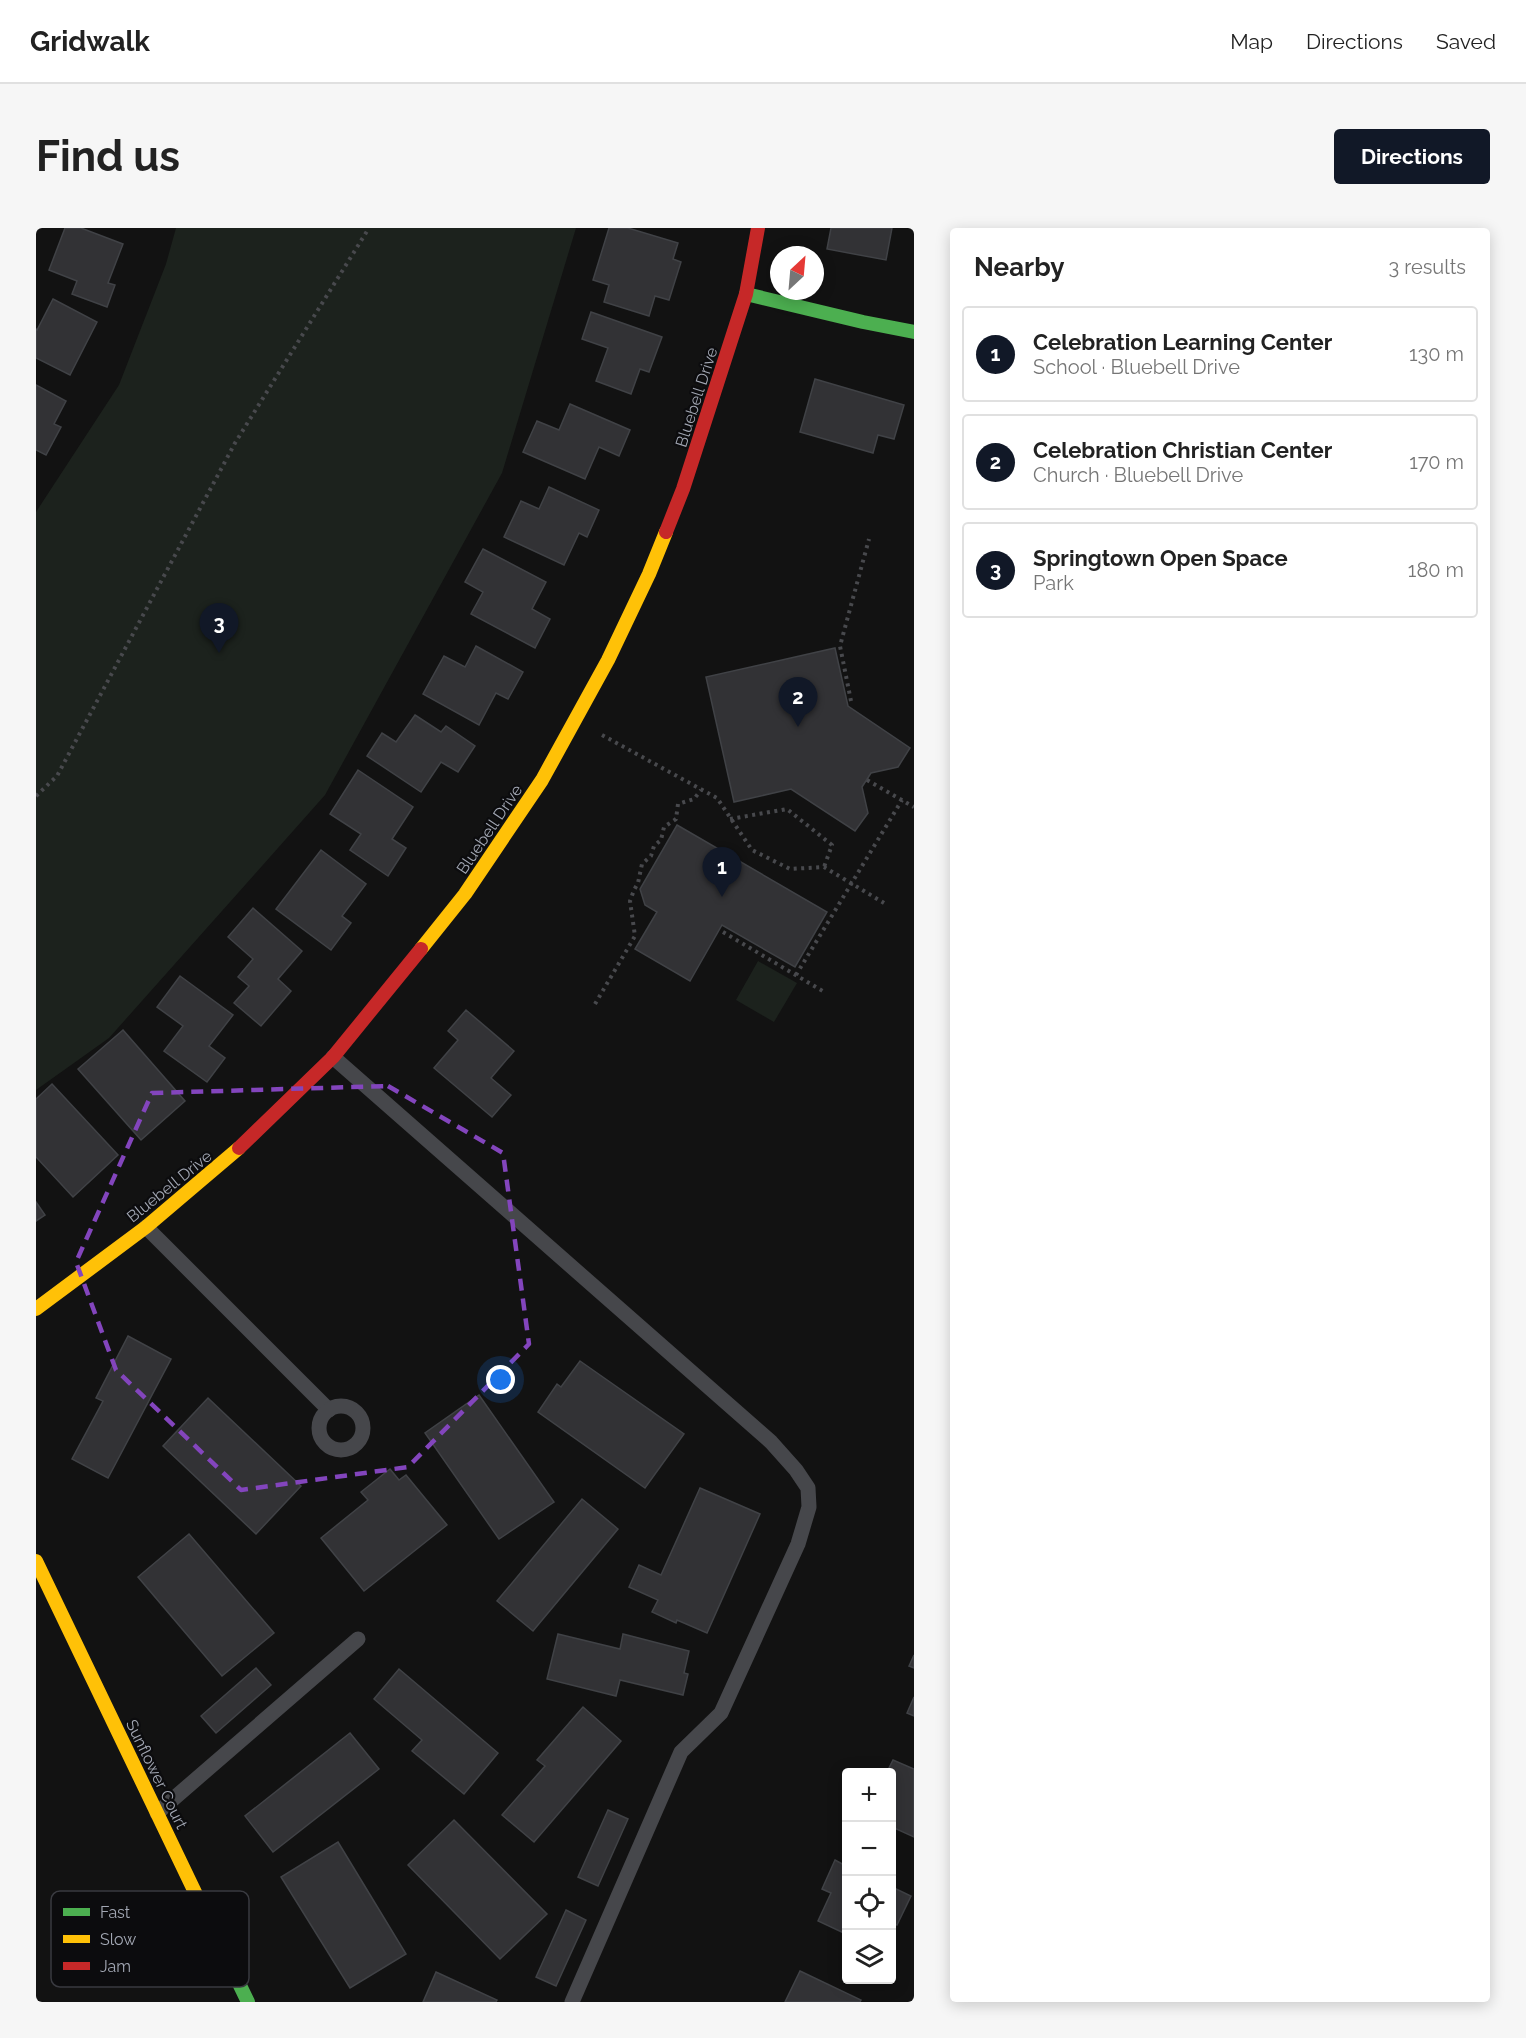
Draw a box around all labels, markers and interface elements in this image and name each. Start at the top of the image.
text: Gridwalk [30,25,150,58]
text: Map [1230,29,1273,54]
text: Directions [1306,29,1403,54]
text: Saved [1436,29,1496,54]
button: Directions [1334,129,1490,184]
text: Find us [36,132,180,181]
north arrow [770,246,824,300]
text: Nearby [974,252,1064,282]
text: 3 results [1388,255,1466,279]
text: Celebration Learning Center [1033,329,1332,355]
text: 1 [991,342,1000,366]
text: 130 m [1409,342,1464,366]
street label: Bluebell Drive [671,345,722,449]
text: School · Bluebell Drive [1033,355,1240,379]
text: Celebration Christian Center [1033,437,1332,463]
text: 2 [990,450,1001,474]
text: 170 m [1409,450,1464,474]
text: Church · Bluebell Drive [1033,463,1243,487]
text: Springtown Open Space [1033,545,1288,571]
text: 3 [990,558,1001,582]
text: 180 m [1408,558,1464,582]
text: Park [1033,571,1074,595]
pin: 3 [200,604,238,653]
pin: 2 [778,678,818,727]
street label: Bluebell Drive [453,781,526,878]
pin: 1 [702,848,742,897]
street label: Bluebell Drive [123,1146,216,1226]
your location [486,1365,515,1394]
street label: Sunflower Court [122,1716,192,1833]
map controls [842,1768,896,1984]
button: + [842,1768,896,1822]
button: − [842,1822,896,1876]
button: locate [842,1876,896,1930]
legend [51,1891,249,1987]
text: Fast [100,1903,131,1922]
text: Slow [100,1930,136,1949]
button: layers [842,1930,896,1984]
text: Jam [100,1957,131,1976]

